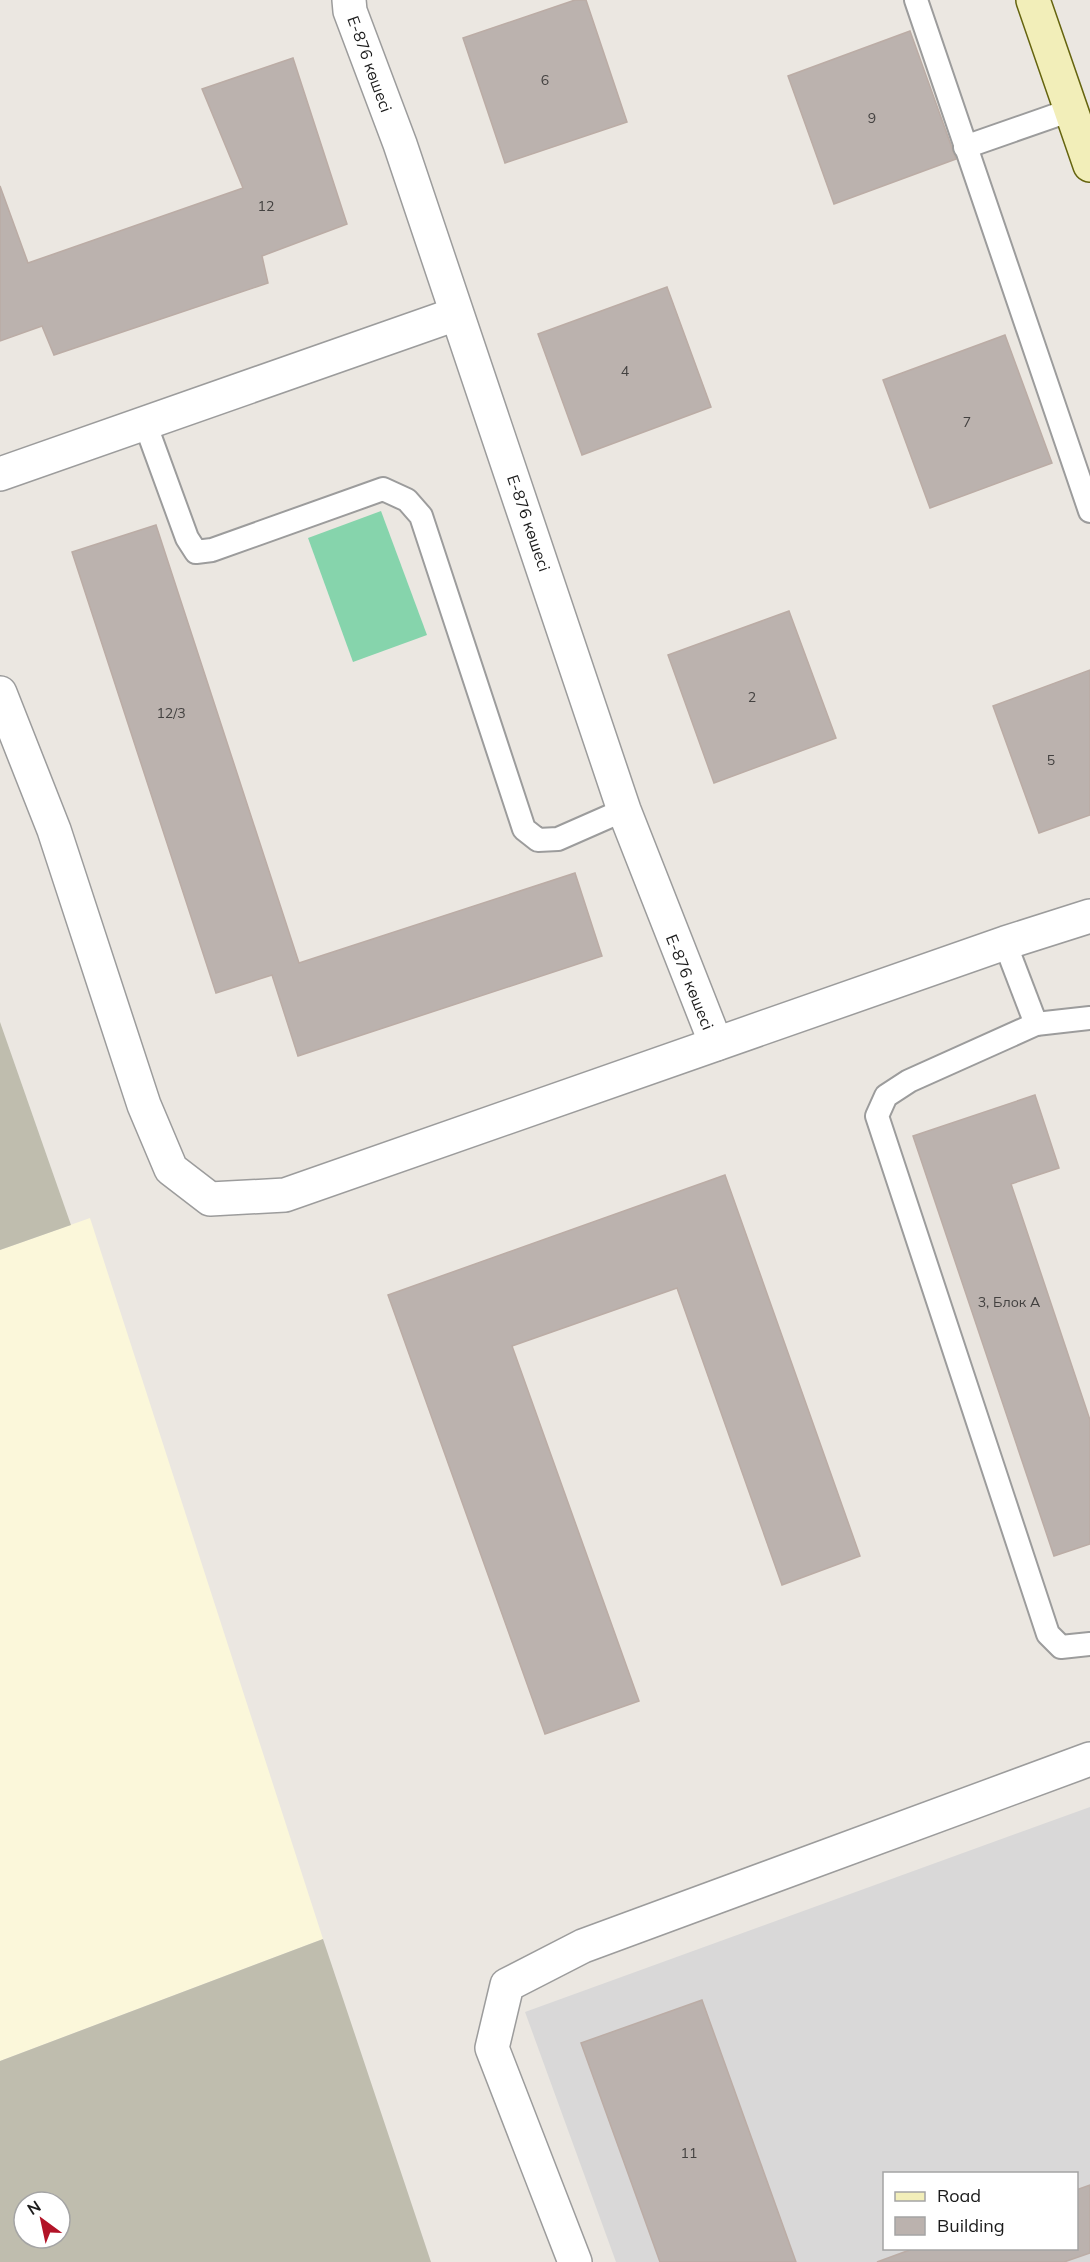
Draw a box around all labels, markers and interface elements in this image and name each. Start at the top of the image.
street label: Е-876 көшесі [343,13,397,115]
house number: 6 [541,71,549,89]
house number: 9 [868,109,876,127]
house number: 12 [258,197,274,215]
house number: 4 [621,362,630,380]
house number: 7 [963,413,971,431]
street label: Е-876 көшесі [503,472,555,574]
house number: 2 [748,688,756,706]
house number: 12/3 [156,704,186,722]
house number: 5 [1047,751,1055,769]
street label: Е-876 көшесі [662,931,718,1033]
house number: 3, Блок А [978,1293,1041,1311]
house number: 11 [681,2144,697,2162]
legend [883,2172,1078,2250]
text: Road [937,2184,981,2207]
north arrow [12,2190,72,2250]
text: N [23,2196,44,2219]
text: Building [937,2214,1005,2237]

